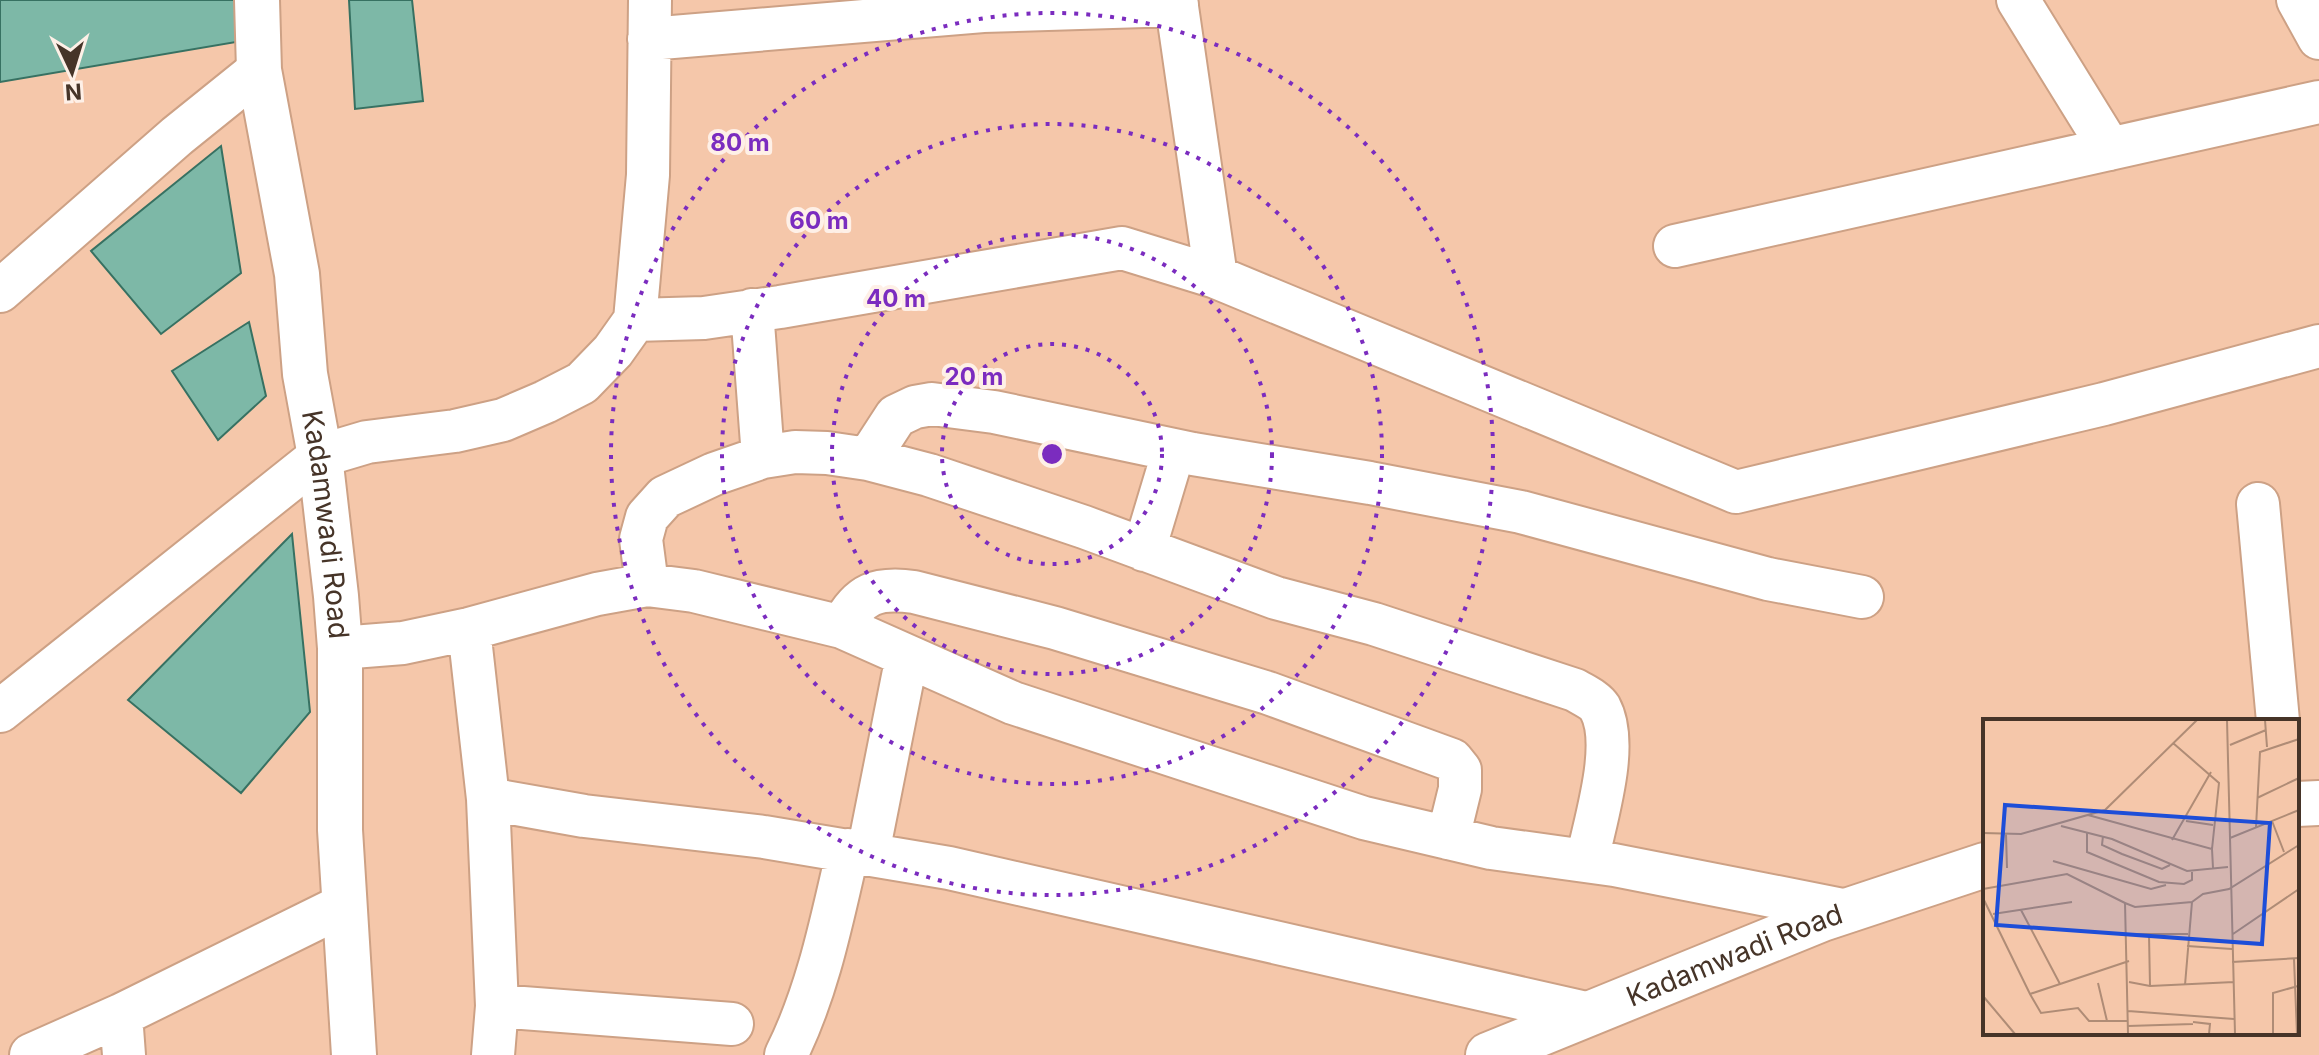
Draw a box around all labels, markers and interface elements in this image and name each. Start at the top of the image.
north arrow [32,32,112,112]
text: N [64,78,83,106]
text: 80 m [710,128,770,157]
text: 60 m [789,206,849,235]
text: 40 m [866,284,926,313]
text: 20 m [945,362,1003,391]
street label: Kadamwadi Road [295,407,356,640]
centre of rings [1038,440,1066,468]
inset map [1983,719,2299,1035]
street label: Kadamwadi Road [1621,896,1847,1014]

